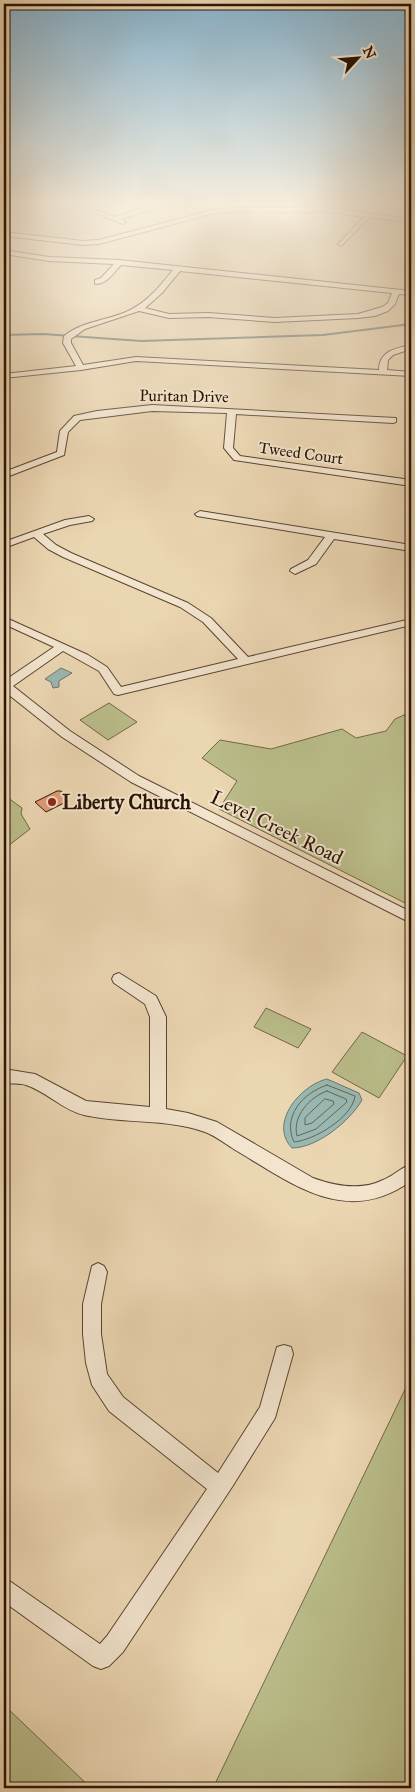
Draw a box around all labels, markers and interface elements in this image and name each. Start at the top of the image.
north arrow [332,32,382,82]
text: N [359,43,380,62]
street label: Puritan Drive [139,386,229,406]
street label: Tweed Court [258,438,345,468]
street label: Level Creek Road [207,785,347,869]
place label: Liberty Church [62,790,192,815]
marker: Liberty Church [46,796,58,808]

